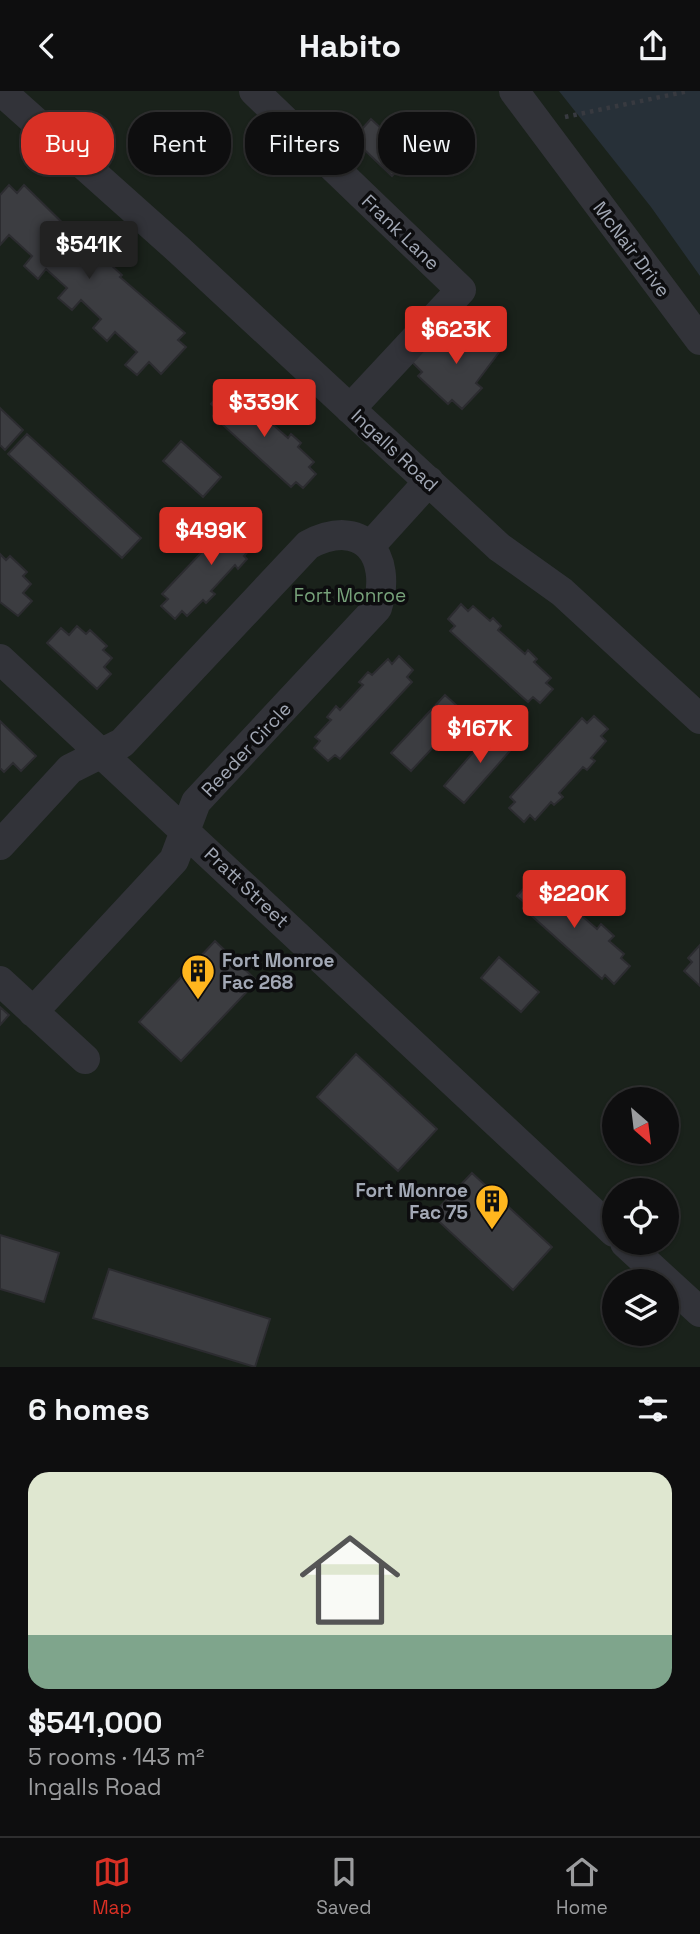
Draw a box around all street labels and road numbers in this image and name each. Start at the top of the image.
street label: Frank Lane [356,189,445,276]
street label: McNair Drive [587,196,676,302]
street label: Ingalls Road [346,404,443,497]
street label: Reeder Circle [196,697,297,802]
street label: Pratt Street [199,842,294,933]

